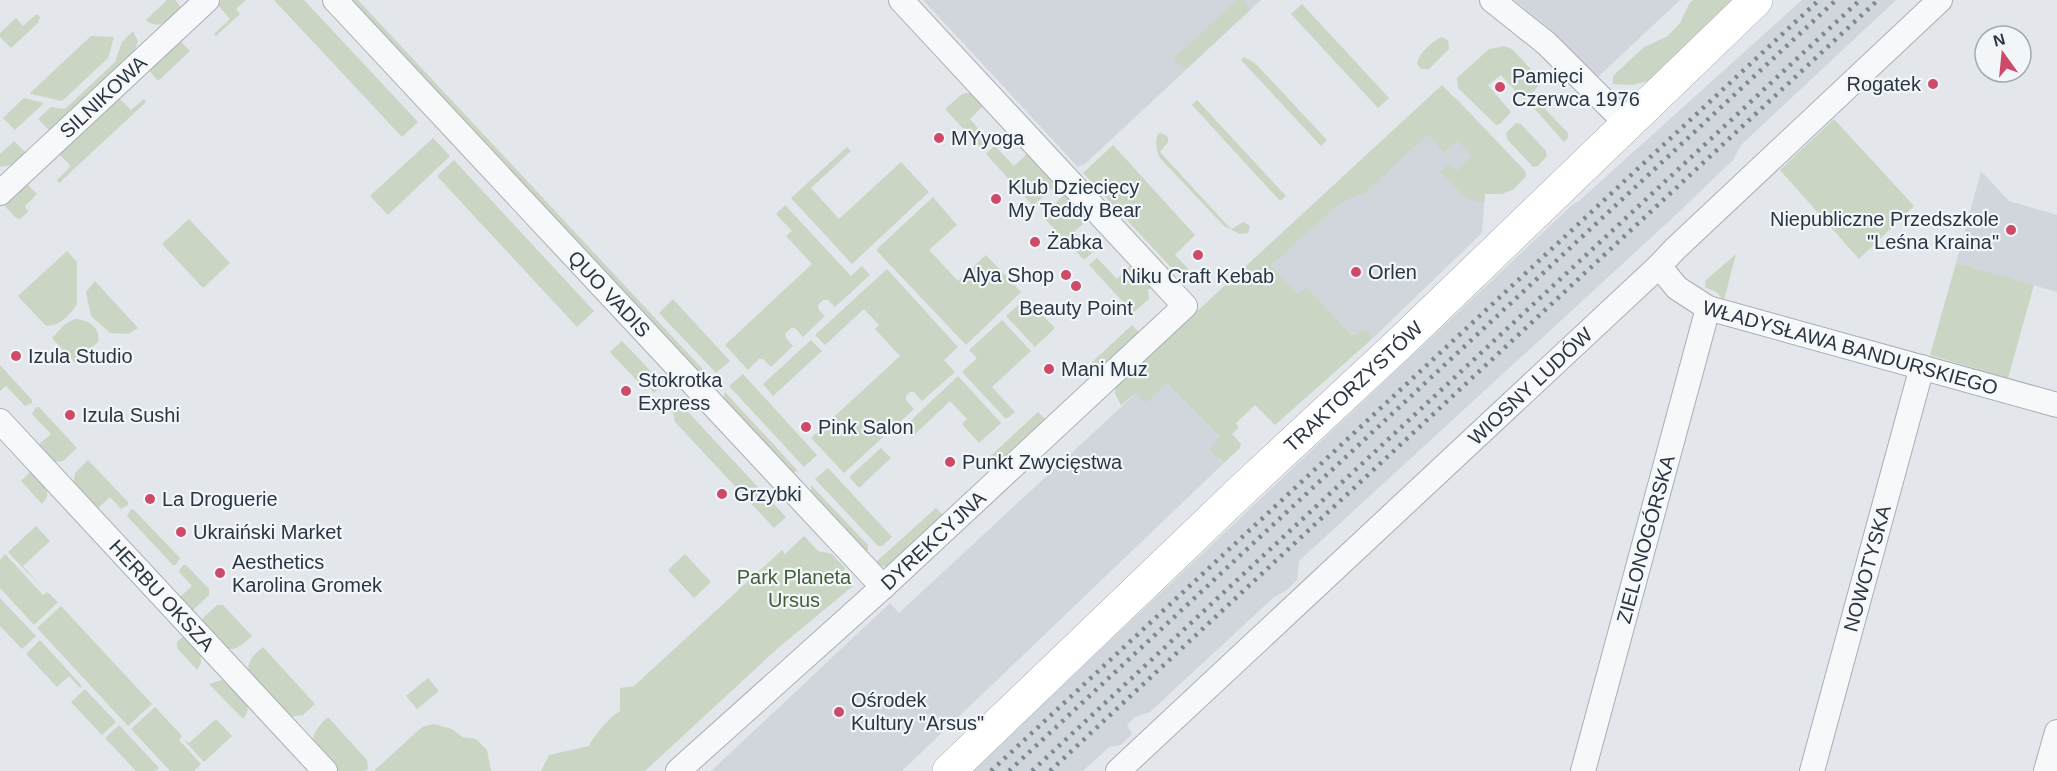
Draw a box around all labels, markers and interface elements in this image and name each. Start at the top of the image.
north arrow [1973,24,2033,84]
text: N [1991,30,2007,50]
street label: SILNIKOWA [55,51,151,143]
place label: Pamięci Czerwca 1976 [1512,65,1640,110]
place label: Rogatek [1847,73,1922,95]
marker: Rogatek [1926,77,1940,91]
marker: Pamięci Czerwca 1976 [1493,80,1507,94]
place label: MYyoga [951,127,1025,149]
marker: MYyoga [932,131,946,145]
place label: Klub Dziecięcy My Teddy Bear [1008,176,1141,221]
marker: Klub Dziecięcy My Teddy Bear [989,192,1003,206]
place label: Niepubliczne Przedszkole "Leśna Kraina" [1770,208,1999,253]
marker: Niepubliczne Przedszkole "Leśna Kraina" [2004,223,2018,237]
place label: Żabka [1047,231,1103,253]
marker: Żabka [1028,235,1042,249]
street label: QUO VADIS [564,246,655,341]
marker: Niku Craft Kebab [1191,248,1205,262]
place label: Orlen [1368,261,1417,283]
place label: Alya Shop [963,264,1054,286]
place label: Niku Craft Kebab [1122,265,1274,287]
marker: Orlen [1349,265,1363,279]
marker: Alya Shop [1059,268,1073,282]
marker: Beauty Point [1069,279,1083,293]
street label: WŁADYSŁAWA BANDURSKIEGO [1700,296,2000,399]
place label: Beauty Point [1019,297,1133,319]
street label: TRAKTORZYSTÓW [1280,317,1427,456]
street label: WIOSNY LUDÓW [1464,323,1597,449]
place label: Izula Studio [28,345,133,367]
marker: Izula Studio [9,349,23,363]
place label: Mani Muz [1061,358,1148,380]
marker: Mani Muz [1042,362,1056,376]
place label: Stokrotka Express [638,369,723,414]
marker: Stokrotka Express [619,384,633,398]
place label: Izula Sushi [82,404,180,426]
marker: Izula Sushi [63,408,77,422]
place label: Pink Salon [818,416,914,438]
marker: Pink Salon [799,420,813,434]
place label: Punkt Zwycięstwa [962,451,1123,473]
street label: ZIELONOGÓRSKA [1612,452,1679,626]
marker: Punkt Zwycięstwa [943,455,957,469]
place label: Grzybki [734,483,802,505]
street label: DYREKCYJNA [876,486,990,594]
marker: Grzybki [715,487,729,501]
place label: La Droguerie [162,488,278,510]
marker: La Droguerie [143,492,157,506]
street label: NOWOTYSKA [1839,502,1895,634]
place label: Ukraiński Market [193,521,342,543]
marker: Ukraiński Market [174,525,188,539]
street label: HERBU OKSZA [105,535,219,656]
place label: Aesthetics Karolina Gromek [232,551,383,596]
marker: Aesthetics Karolina Gromek [213,566,227,580]
park label: Park Planeta Ursus [737,566,852,611]
place label: Ośrodek Kultury "Arsus" [851,689,984,734]
marker: Ośrodek Kultury "Arsus" [832,705,846,719]

